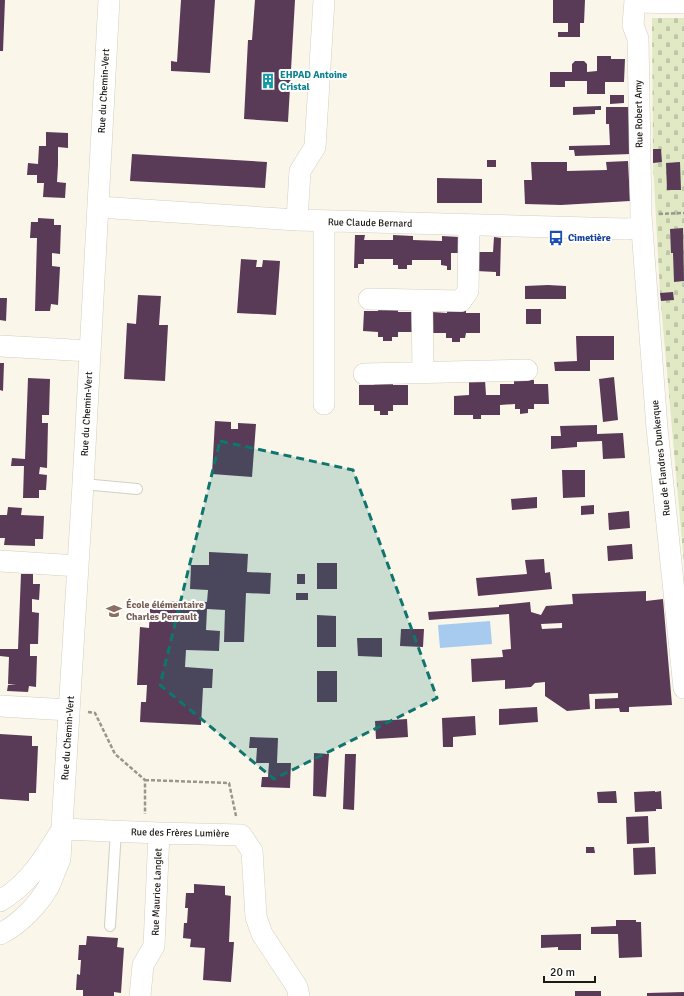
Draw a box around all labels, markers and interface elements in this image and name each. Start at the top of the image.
street label: Rue du Chemin-Vert [96,48,112,134]
place label: EHPAD Antoine Cristal [280,69,347,93]
building icon: EHPAD Antoine Cristal [259,72,277,90]
street label: Rue Robert Amy [632,80,646,148]
street label: Rue Claude Bernard [328,216,412,230]
bus stop icon: Cimetière [547,229,565,247]
place label: Cimetière [568,232,611,244]
street label: Rue du Chemin-Vert [79,371,95,457]
street label: Rue de Flandres Dunkerque [649,399,673,517]
place label: École élémentaire Charles Perrault [126,598,204,623]
school or university icon: École élémentaire Charles Perrault [105,602,123,620]
street label: Rue du Chemin-Vert [59,695,77,781]
street label: Rue des Frères Lumière [131,826,229,840]
street label: Rue Maurice Langlet [149,847,165,936]
scale bar [544,958,595,984]
text: 20 m [550,965,575,980]

